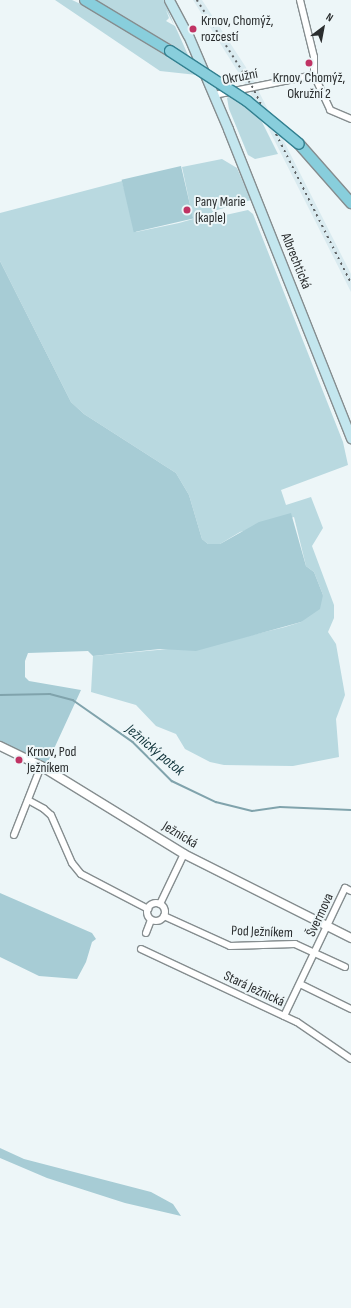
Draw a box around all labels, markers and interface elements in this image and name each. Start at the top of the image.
north arrow [303,8,343,48]
text: N [324,10,336,24]
place label: Krnov, Chomýž, rozcestí [201,13,273,46]
marker: Krnov, Chomýž, rozcestí [188,24,198,34]
marker: Krnov, Chomýž, Okružní 2 [304,58,314,68]
street label: Okružní [221,65,259,89]
place label: Krnov, Chomýž, Okružní 2 [273,70,345,102]
place label: Pany Marie (kaple) [195,194,246,226]
marker: Pany Marie (kaple) [182,205,192,215]
street label: Albrechtická [277,231,315,291]
water label: Ježnický potok [122,720,188,780]
place label: Krnov, Pod Ježníkem [27,744,76,776]
marker: Krnov, Pod Ježníkem [14,755,24,765]
street label: Ježnická [159,818,201,852]
street label: Švermova [303,891,337,939]
street label: Pod Ježníkem [231,923,293,941]
street label: Stará Ježnická [221,968,287,1010]

